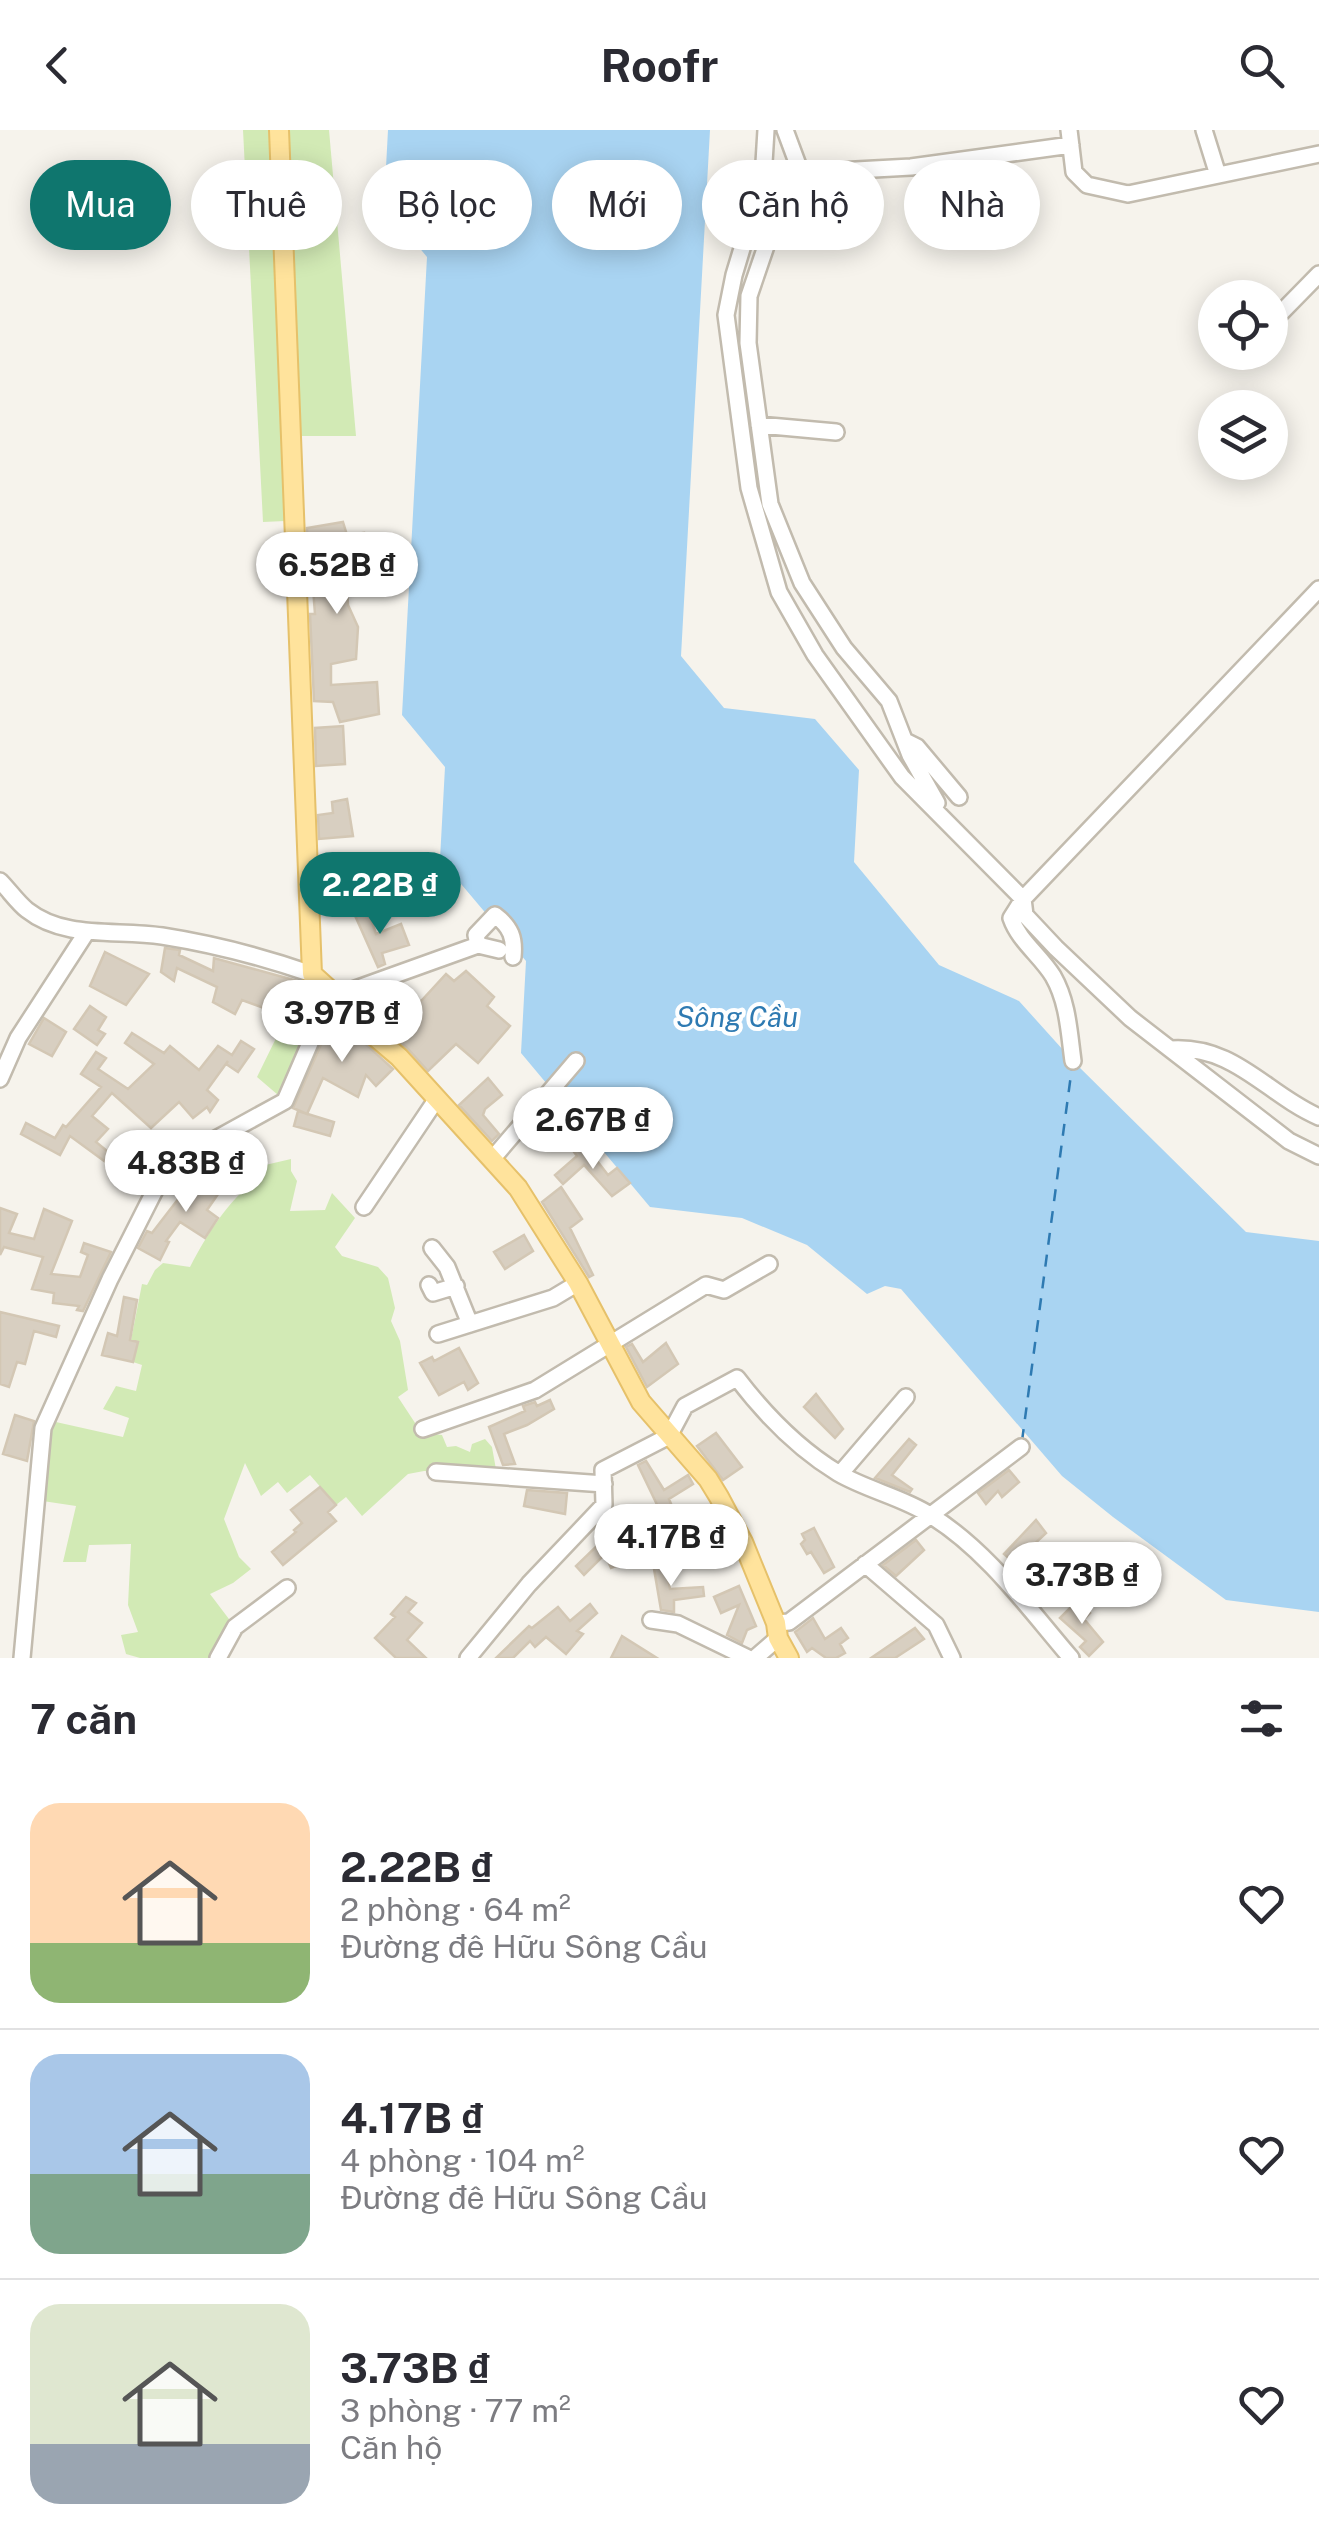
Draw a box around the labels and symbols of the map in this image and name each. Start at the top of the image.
pin: 6.52B ₫ [245,532,429,617]
pin: 2.22B ₫ [288,852,472,937]
pin: 3.97B ₫ [250,980,434,1065]
water label: Sông Cầu [676,1000,798,1033]
pin: 2.67B ₫ [501,1087,685,1172]
pin: 4.83B ₫ [94,1130,278,1215]
pin: 4.17B ₫ [579,1504,763,1589]
pin: 3.73B ₫ [990,1542,1174,1627]

